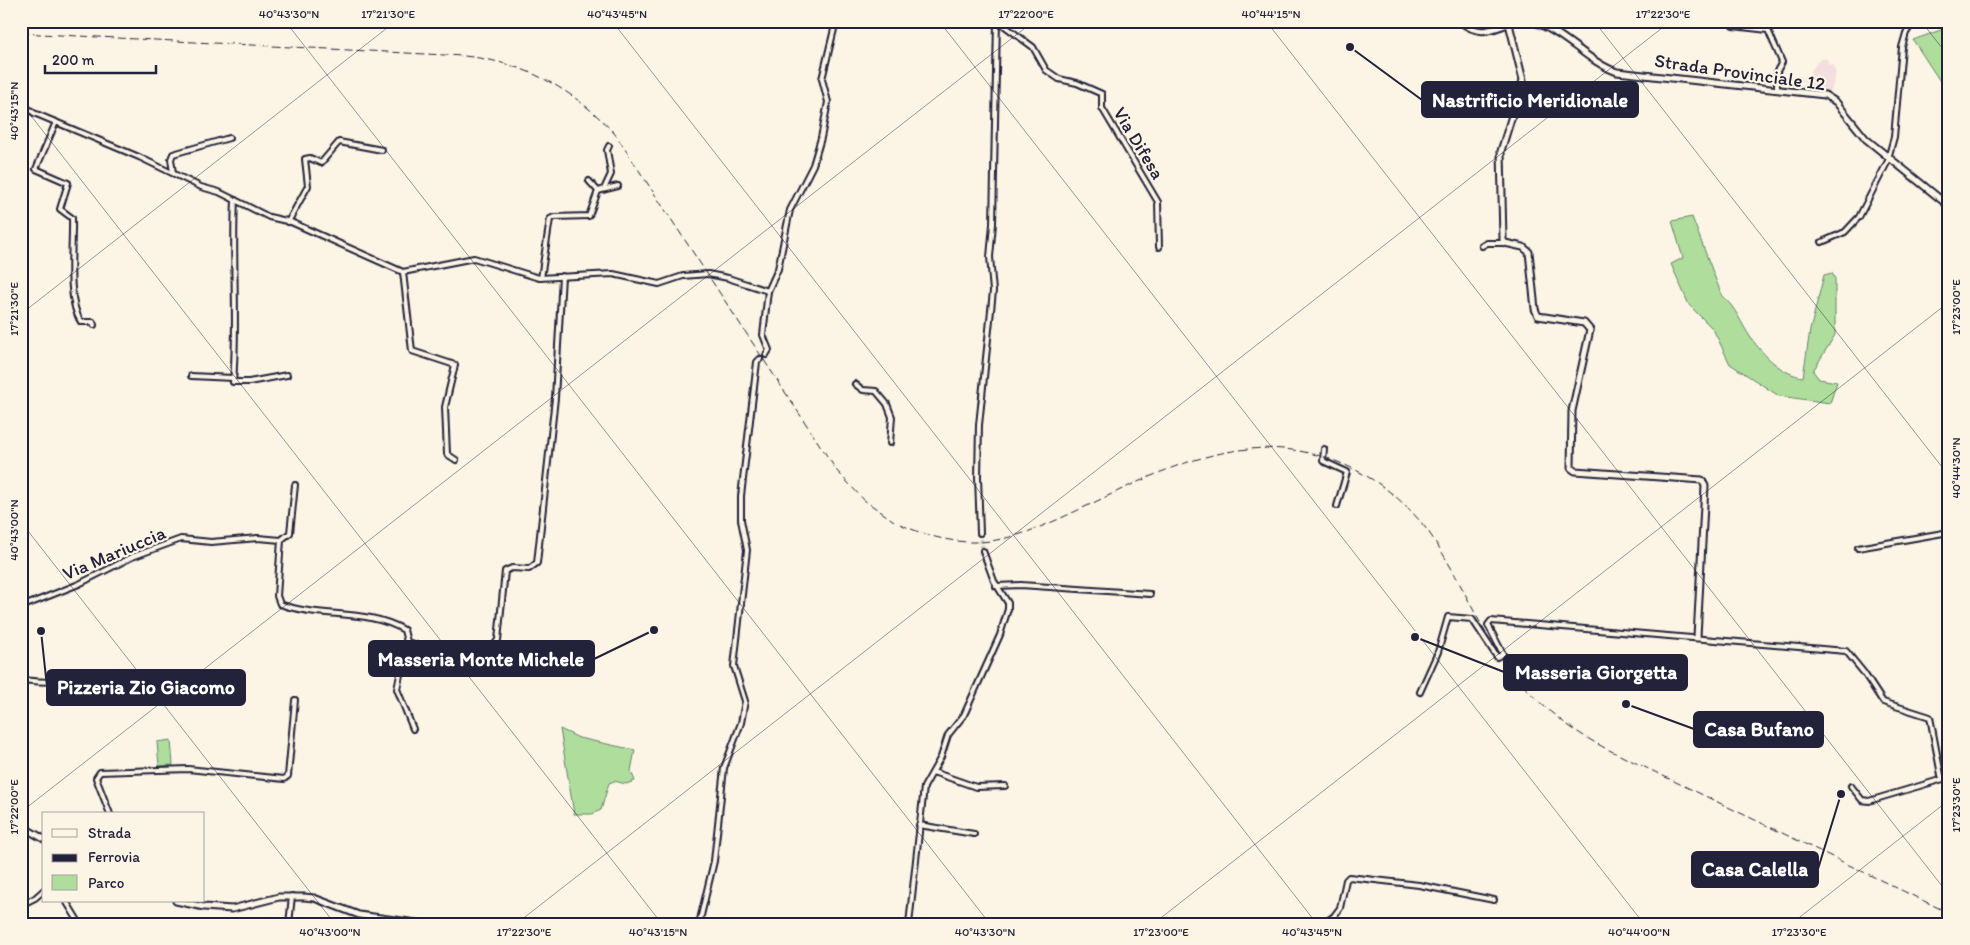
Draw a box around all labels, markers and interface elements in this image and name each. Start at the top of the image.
text: 40°43'30"N [259,7,319,21]
text: 17°21'30"E [361,7,415,21]
text: 40°43'45"N [587,7,647,21]
text: 17°22'00"E [998,7,1054,21]
text: 40°44'15"N [1241,7,1301,21]
text: 17°22'30"E [1636,7,1691,21]
scale bar [45,42,156,74]
street label: Strada Provinciale 12 [1653,49,1827,95]
text: 200 m [52,51,95,69]
text: 40°43'15"N [7,82,21,140]
callout: Nastrificio Meridionale [1422,82,1638,117]
text: Nastrificio Meridionale [1432,88,1629,112]
street label: Via Difesa [1109,103,1169,183]
text: 17°23'00"E [1949,279,1963,335]
text: 17°21'30"E [7,282,21,336]
text: 40°44'30"N [1949,437,1963,499]
text: 40°43'00"N [7,499,21,561]
street label: Via Mariuccia [59,521,169,585]
callout: Masseria Monte Michele [369,641,594,676]
text: Masseria Monte Michele [378,647,585,671]
callout: Masseria Giorgetta [1504,655,1687,690]
text: Masseria Giorgetta [1515,660,1677,685]
callout: Pizzeria Zio Giacomo [47,670,245,705]
text: Pizzeria Zio Giacomo [57,675,235,699]
callout: Casa Bufano [1694,712,1823,747]
text: Casa Bufano [1704,717,1814,741]
text: 17°23'30"E [1949,777,1963,833]
text: 17°22'00"E [7,779,21,835]
legend [42,812,205,902]
text: Strada [88,824,132,842]
text: Ferrovia [88,848,140,866]
callout: Casa Calella [1692,852,1818,887]
text: Casa Calella [1702,857,1808,881]
text: Parco [88,874,124,892]
text: 40°43'00"N [299,925,361,939]
text: 17°22'30"E [497,925,552,939]
text: 40°43'15"N [629,925,687,939]
text: 40°43'30"N [955,925,1015,939]
text: 17°23'00"E [1133,925,1189,939]
text: 40°43'45"N [1282,925,1342,939]
text: 40°44'00"N [1608,925,1670,939]
text: 17°23'30"E [1771,925,1827,939]

